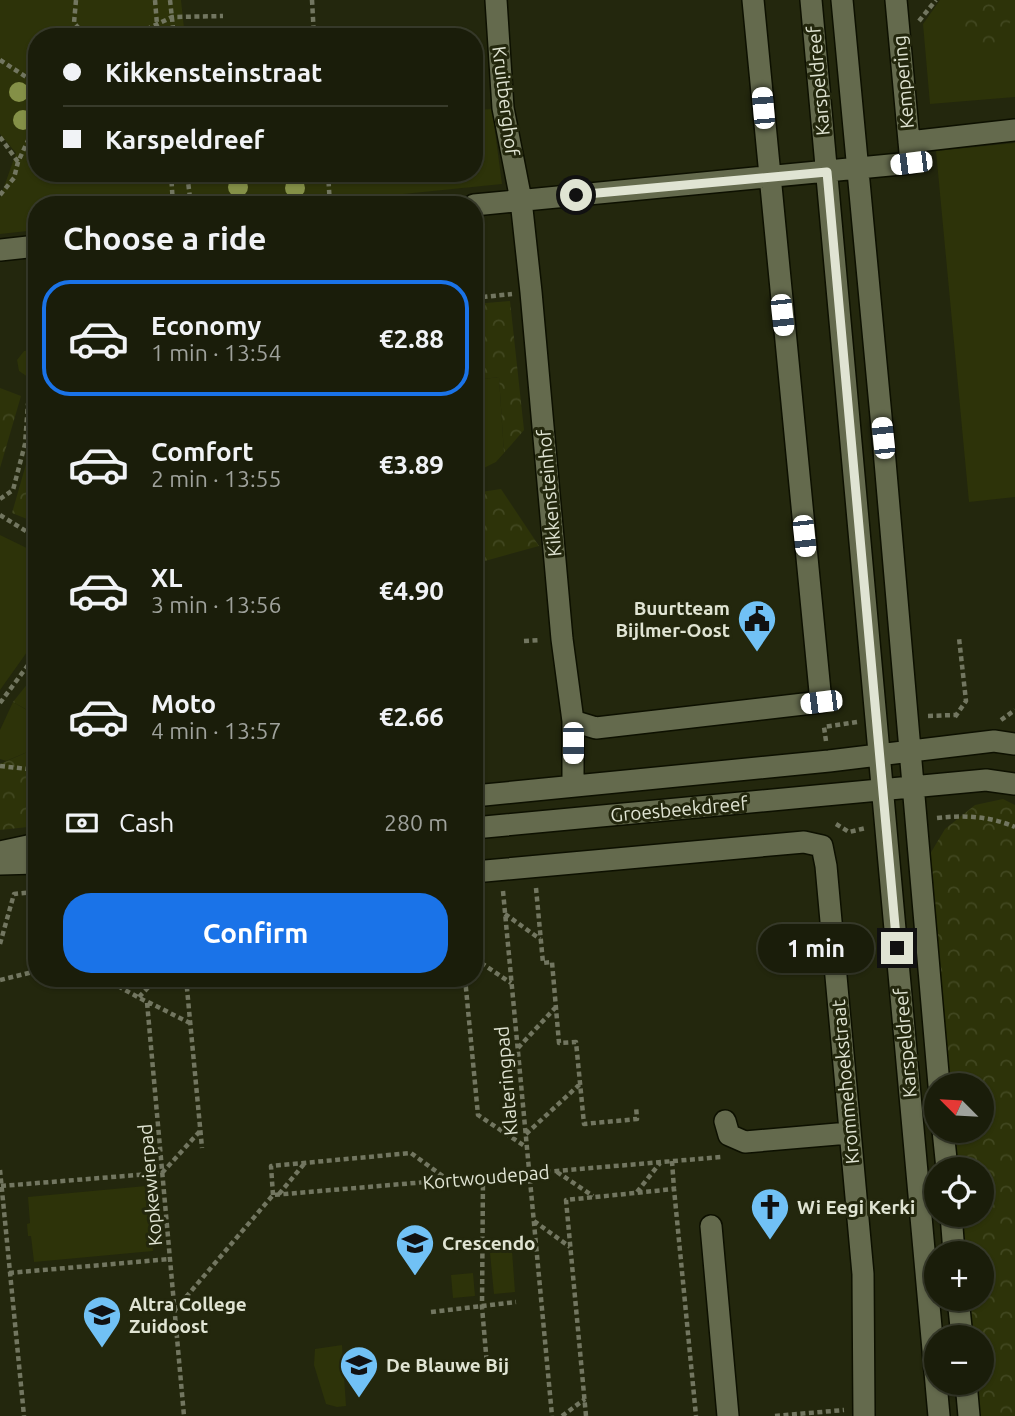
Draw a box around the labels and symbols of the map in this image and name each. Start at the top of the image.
street label: Karspeldreef [802,25,834,137]
street label: Kempering [888,35,918,129]
street label: Kruitberghof [488,45,524,158]
car [751,86,776,130]
car [889,150,934,176]
route start [560,179,592,211]
car [770,293,795,337]
car [871,416,896,460]
street label: Kikkensteinhof [532,428,566,558]
car [792,514,817,558]
place label: Buurtteam Bijlmer-Oost [616,597,730,641]
public building icon: Buurtteam Bijlmer-Oost [736,598,778,653]
car [799,689,844,715]
car [563,722,584,764]
street label: Groesbeekdreef [610,792,749,826]
callout: 1 min [757,923,872,972]
route end [881,932,913,964]
street label: Karspeldreef [889,987,921,1099]
street label: Krommehoekstraat [827,998,863,1165]
street label: Klateringpad [490,1025,522,1137]
north arrow [924,1073,994,1143]
street label: Kopkewierpad [134,1123,166,1247]
street label: Kortwoudepad [422,1160,550,1194]
church icon: Wi Eegi Kerki [749,1186,791,1241]
place label: Wi Eegi Kerki [797,1196,915,1218]
school or university icon: Crescendo [394,1222,436,1277]
place label: Crescendo [442,1232,536,1254]
place label: Altra College Zuidoost [129,1293,247,1337]
school or university icon: Altra College Zuidoost [81,1294,123,1349]
school or university icon: De Blauwe Bij [338,1344,380,1399]
place label: De Blauwe Bij [386,1354,509,1376]

